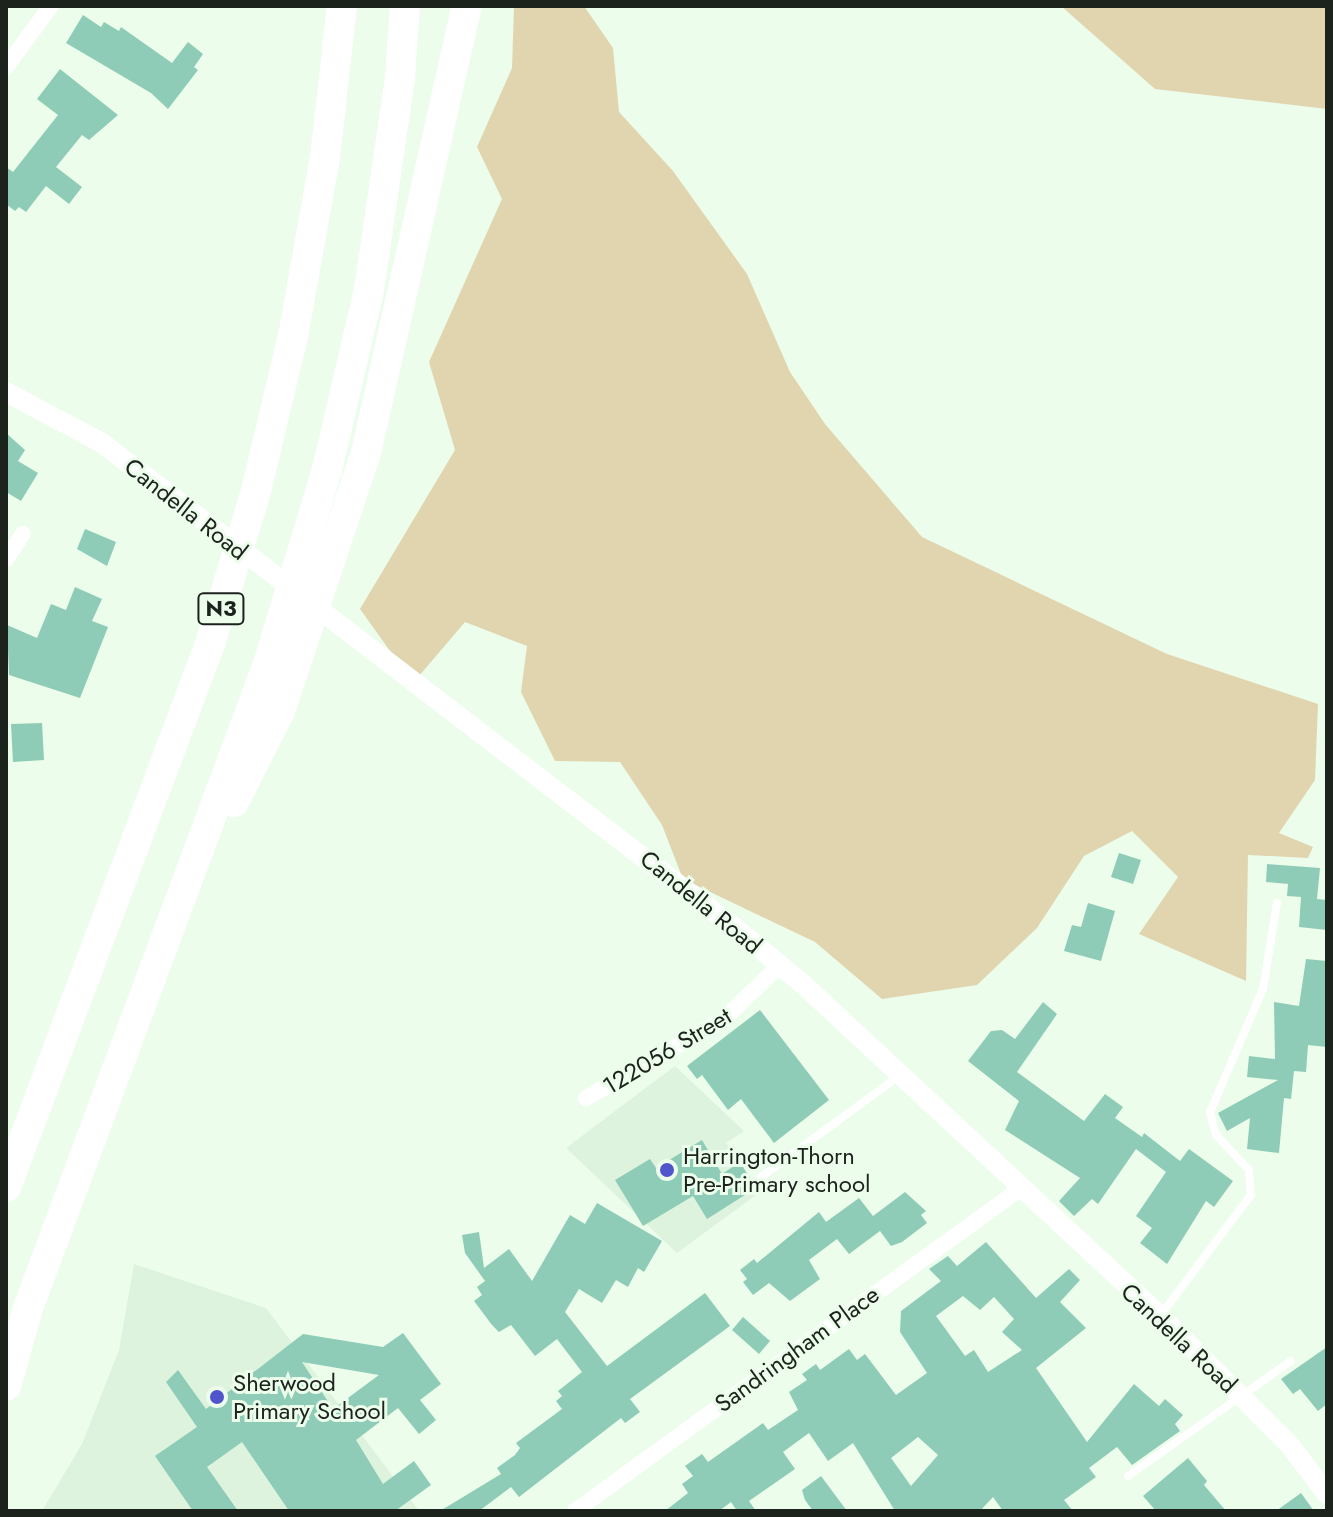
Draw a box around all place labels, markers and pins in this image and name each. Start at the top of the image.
place label: Harrington-Thorn Pre-Primary school [683,1142,871,1198]
marker: Harrington-Thorn Pre-Primary school [658,1161,676,1179]
place label: Sherwood Primary School [233,1369,386,1425]
marker: Sherwood Primary School [208,1388,226,1406]

